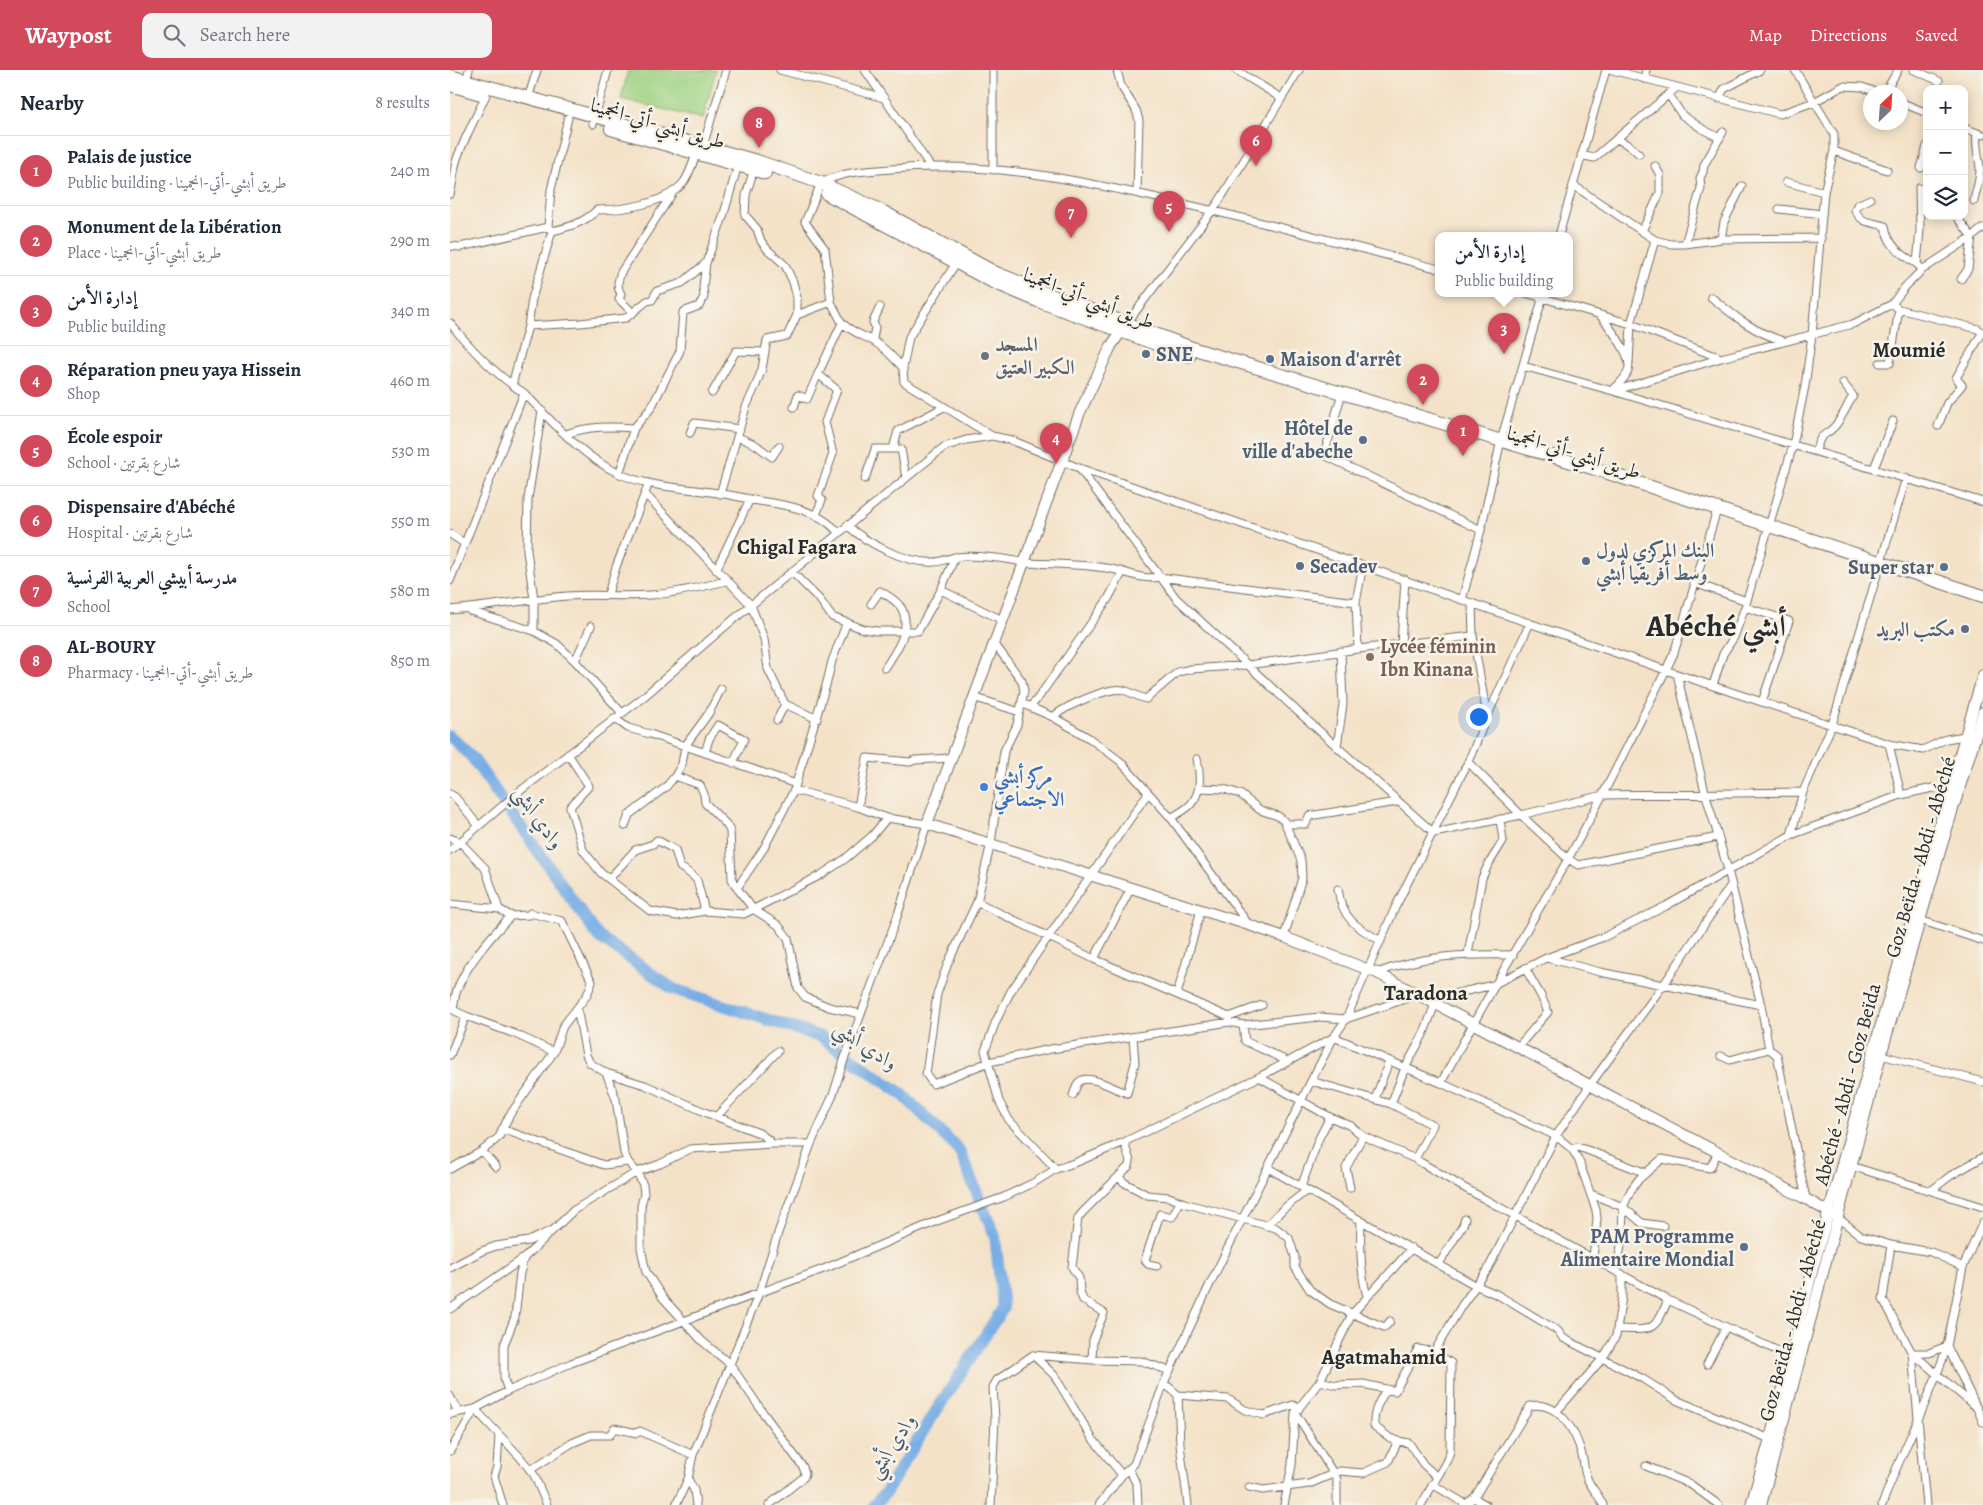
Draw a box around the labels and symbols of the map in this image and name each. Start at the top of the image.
north arrow [1863,85,1908,130]
street label: طريق أبشي-أتي-انجمينا [586,90,729,160]
pin: 8 [743,107,775,148]
pin: 6 [1240,125,1272,166]
pin: 5 [1153,191,1185,232]
pin: 7 [1055,197,1087,238]
street label: طريق أبشي-أتي-انجمينا [1017,260,1159,341]
pin: 3 [1488,313,1520,354]
place label: المسجد الكبير العتيق [995,331,1075,381]
district label: Moumié [1872,336,1946,364]
place label: SNE [1156,341,1193,368]
place label: Maison d'arrêt [1280,346,1402,373]
marker: SNE [1140,348,1152,360]
marker: المسجد الكبير العتيق [979,350,991,362]
marker: Maison d'arrêt [1264,353,1276,365]
pin: 2 [1407,364,1439,405]
place label: Hôtel de ville d'abeche [1242,415,1353,465]
pin: 1 [1447,415,1479,456]
street label: طريق أبشي-أتي-انجمينا [1502,418,1644,490]
pin: 4 [1040,423,1072,464]
marker: Hôtel de ville d'abeche [1357,434,1369,446]
district label: Chigal Fagara [737,533,858,561]
place label: البنك المركزي لدول وسط أفريقيا أبشي [1596,537,1714,592]
place label: Secadev [1310,553,1378,580]
place label: Super star [1848,554,1934,581]
marker: البنك المركزي لدول وسط أفريقيا أبشي [1580,555,1592,567]
marker: Secadev [1294,560,1306,572]
marker: Super star [1938,561,1950,573]
district label: Abéché أبشي [1645,605,1787,654]
place label: مكتب البريد [1876,616,1955,643]
marker: مكتب البريد [1959,623,1971,635]
place label: Lycée féminin Ibn Kinana [1380,633,1496,683]
marker: Lycée féminin Ibn Kinana [1364,651,1376,663]
your location [1466,704,1492,730]
street label: Goz Beïda - Abdi - Abéché [1879,753,1962,961]
place label: مركز أبشي الاجتماعي [993,763,1064,815]
water label: وادي أبشي [502,779,572,858]
marker: مركز أبشي الاجتماعي [978,781,990,793]
district label: Taradona [1384,979,1469,1007]
street label: Abéché - Abdi - Goz Beïda [1807,979,1888,1189]
water label: وادي أبشي [825,1012,905,1082]
street label: Goz Beïda - Abdi - Abéché [1752,1216,1832,1424]
place label: PAM Programme Alimentaire Mondial [1560,1223,1735,1273]
marker: PAM Programme Alimentaire Mondial [1738,1241,1750,1253]
district label: Agatmahamid [1321,1343,1447,1371]
water label: وادي أبشي [859,1407,928,1487]

